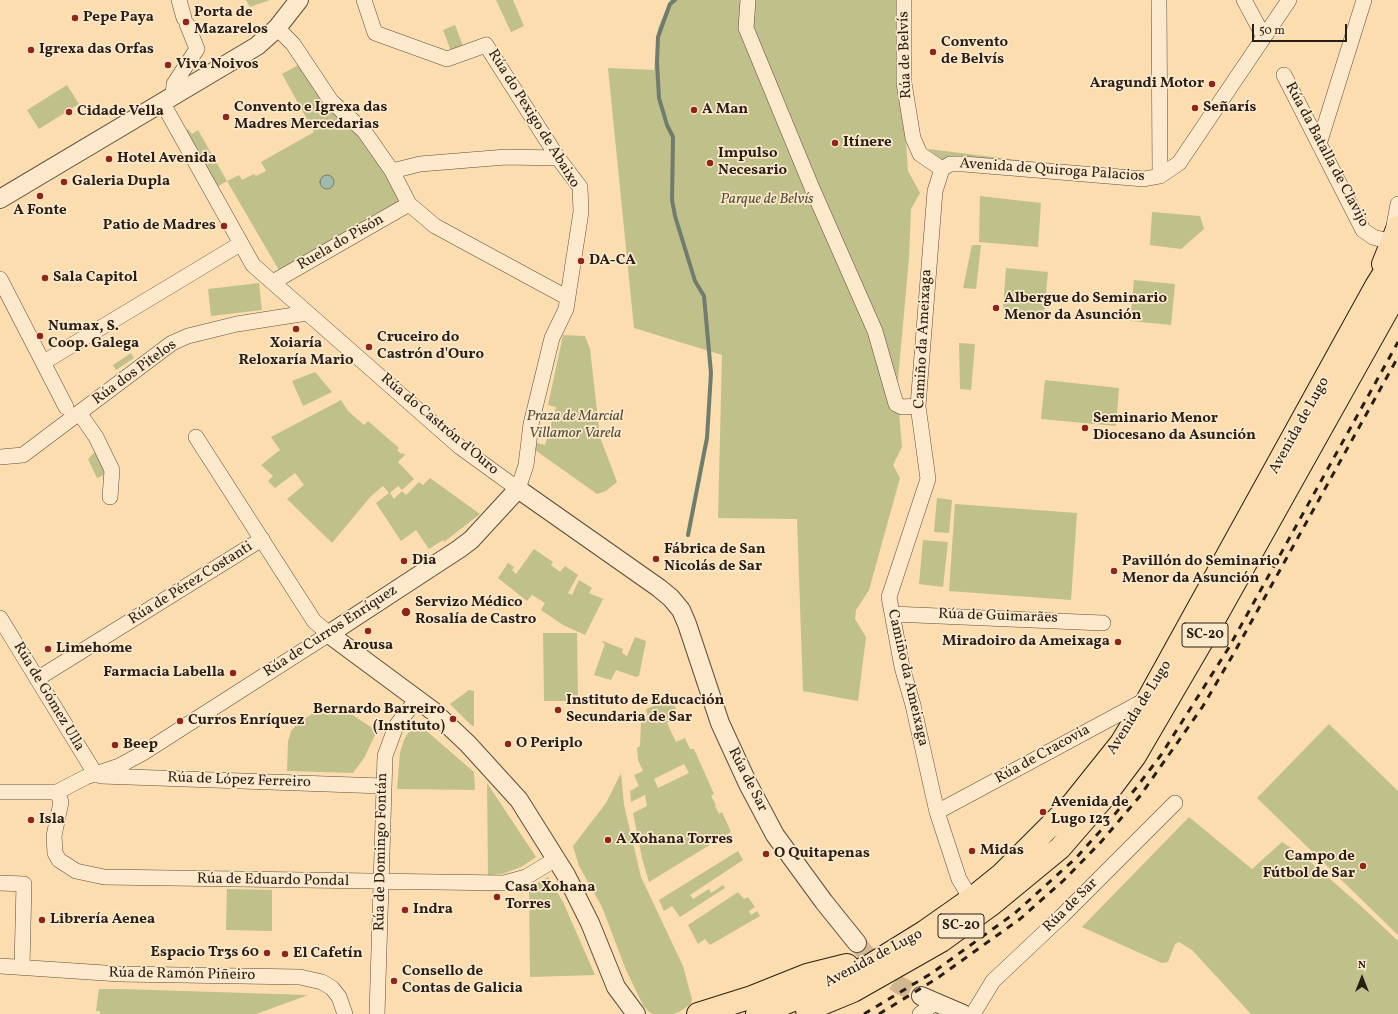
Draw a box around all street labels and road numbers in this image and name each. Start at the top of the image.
street label: Rúa de Belvís [895,11,917,99]
street label: Rúa do Pexigo de Abaixo [483,46,583,192]
street label: Rúa da Batalla de Clavijo [1280,80,1372,230]
street label: Avenida de Quiroga Palacios [959,156,1145,186]
street label: Ruela do Pisón [295,211,387,275]
street label: Camiño da Ameixaga [911,269,937,409]
street label: Rúa dos Pitelos [90,337,180,409]
street label: Rúa do Castrón d'Ouro [376,370,502,480]
street label: Avenida de Lugo [1266,374,1334,478]
street label: Rúa de Pérez Costanti [126,539,256,629]
street label: Rúa de Curros Enríquez [261,582,401,682]
street label: Rúa de Guimarães [938,606,1058,628]
street label: Camiño da Ameixaga [883,608,931,748]
road number: SC-20 [1182,623,1228,647]
street label: Rúa de Gómez Ulla [8,639,88,755]
street label: Avenida de Lugo [1104,657,1176,759]
street label: Rúa de Cracovia [992,721,1094,789]
street label: Rúa de Sar [723,745,771,815]
street label: Rúa de López Ferreiro [167,769,311,793]
street label: Rúa de Domingo Fontán [372,773,392,931]
street label: Rúa de Eduardo Pondal [197,871,349,891]
street label: Rúa de Sar [1040,875,1102,937]
road number: SC-20 [938,914,984,938]
street label: Avenida de Lugo [822,926,926,992]
street label: Rúa de Ramón Piñeiro [108,965,256,985]

